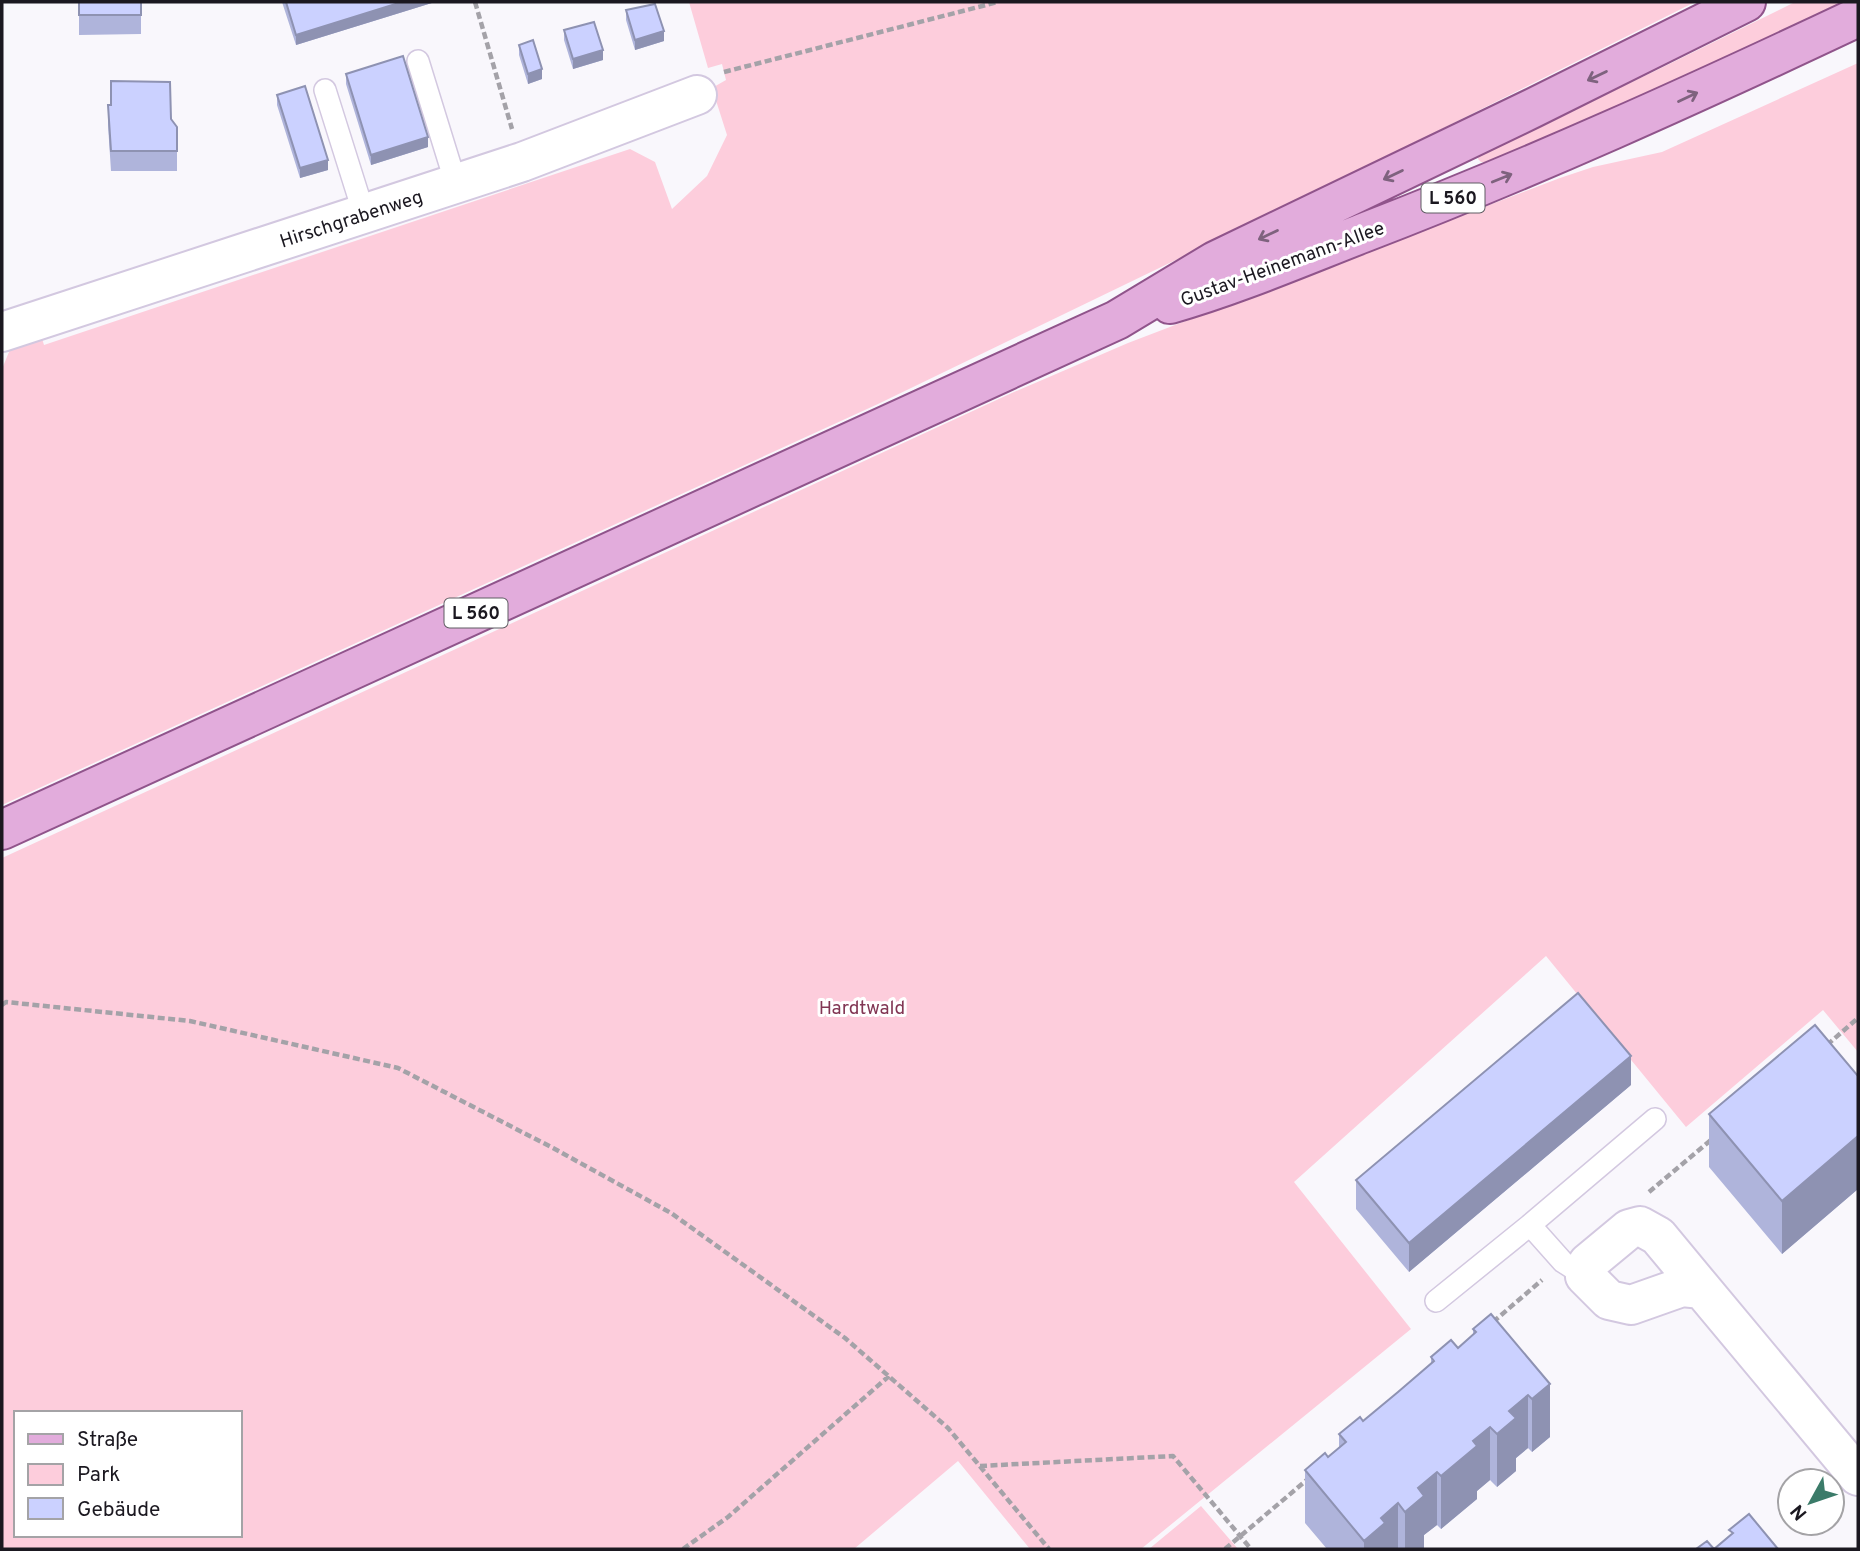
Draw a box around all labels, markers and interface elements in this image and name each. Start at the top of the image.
one-way arrow [1588,69,1608,83]
one-way arrow [1677,89,1698,103]
one-way arrow [1383,169,1404,182]
one-way arrow [1490,171,1512,184]
road number: L 560 [1422,183,1484,212]
street label: Hirschgrabenweg [277,185,426,254]
street label: Gustav-Heinemann-Allee [1177,217,1388,313]
one-way arrow [1258,229,1279,242]
road number: L 560 [444,598,508,628]
park label: Hardtwald [819,997,905,1021]
legend [14,1411,242,1537]
text: Straße [77,1427,138,1454]
text: Park [77,1462,120,1489]
north arrow [1776,1467,1846,1537]
text: Gebäude [77,1497,160,1524]
text: N [1786,1499,1813,1525]

